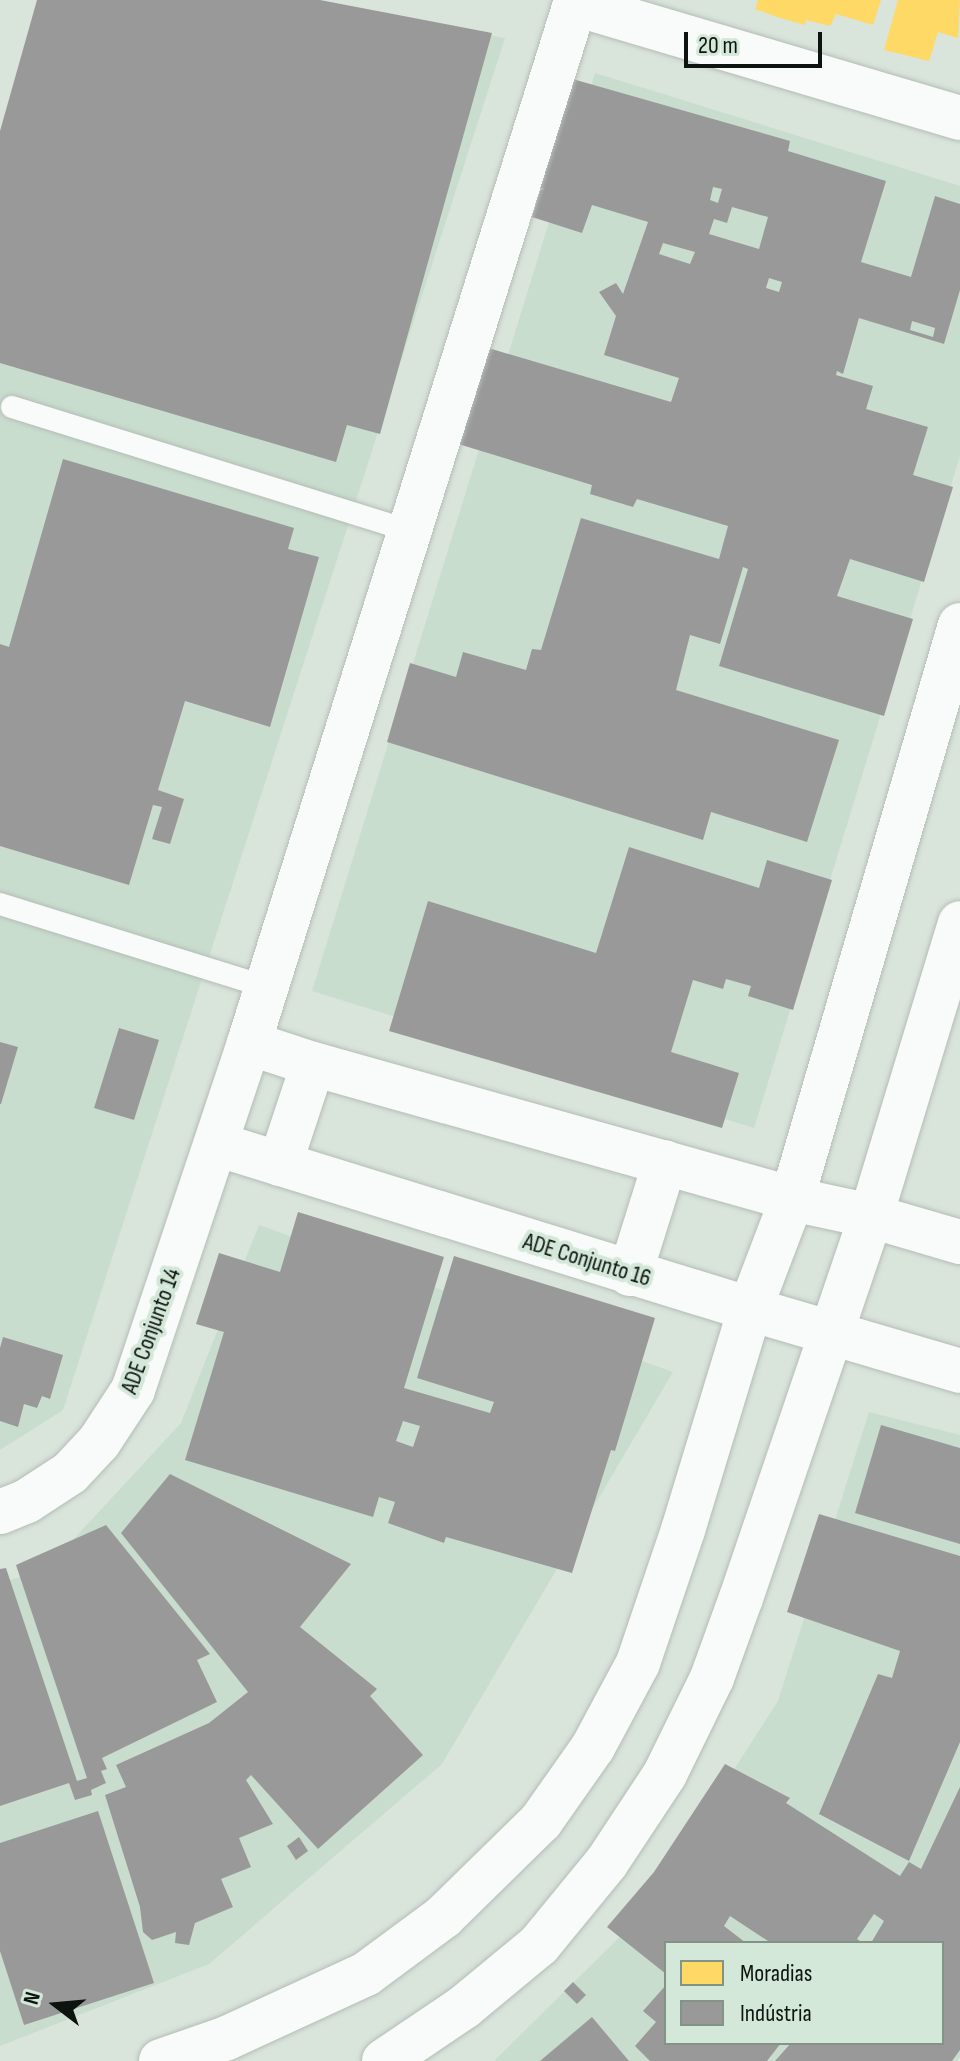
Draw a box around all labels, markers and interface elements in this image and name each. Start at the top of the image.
scale bar [688,16,826,66]
text: 20 m [698,31,738,60]
street label: ADE Conjunto 16 [520,1227,654,1293]
street label: ADE Conjunto 14 [115,1264,187,1398]
legend [664,1941,944,2045]
text: Moradias [740,1959,812,1988]
north arrow [16,1965,96,2045]
text: N [18,1989,47,2008]
text: Indústria [740,1999,812,2028]

